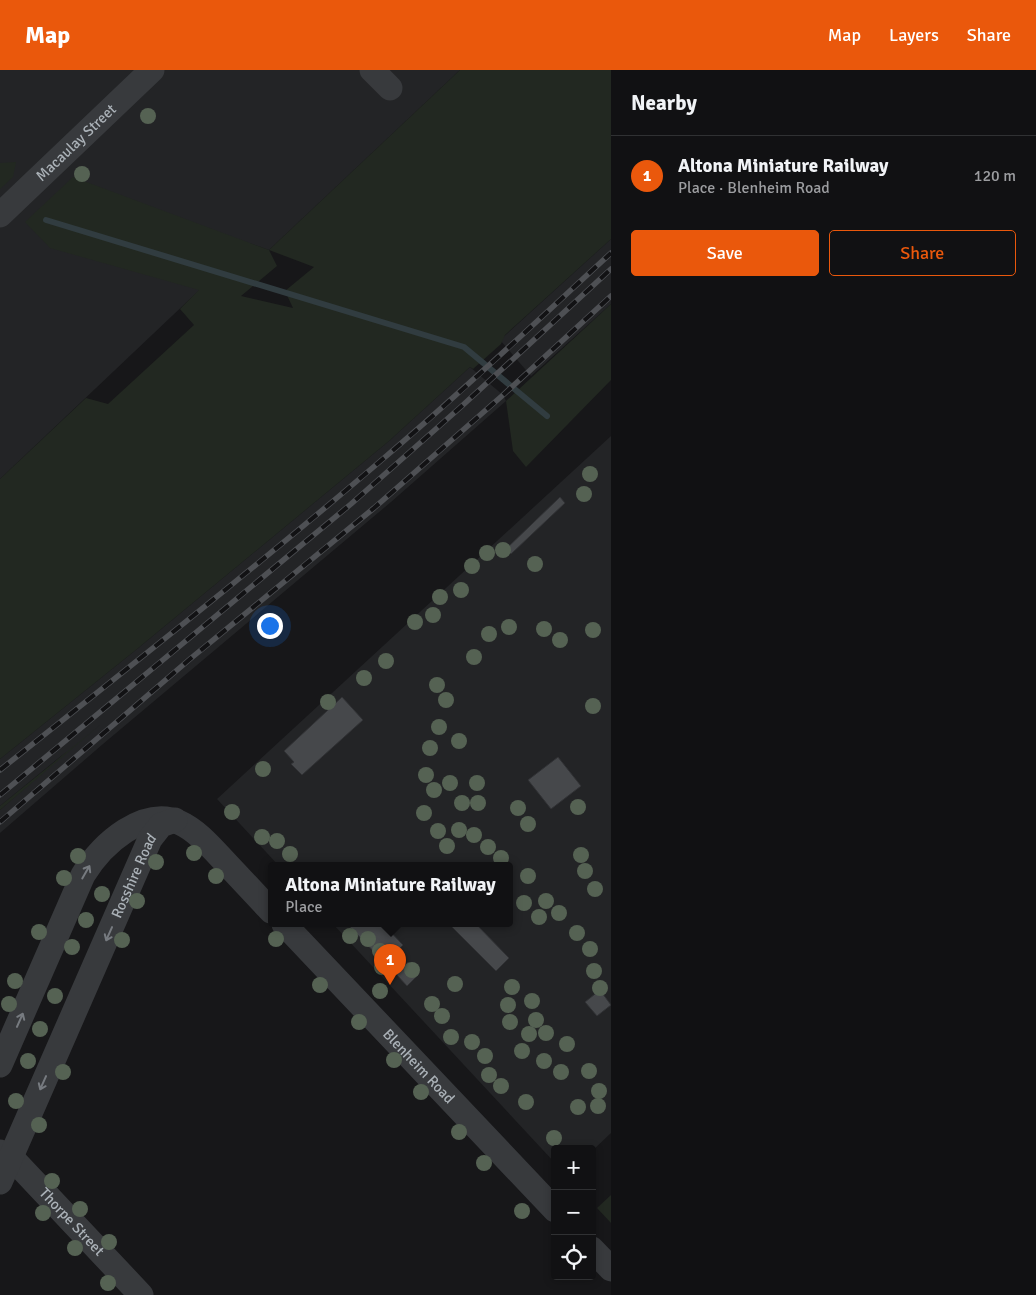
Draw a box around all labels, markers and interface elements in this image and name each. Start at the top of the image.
text: Map [25,20,70,50]
text: Map [828,24,861,46]
text: Layers [889,24,939,46]
text: Share [967,24,1011,46]
text: Nearby [631,90,697,116]
street label: Macaulay Street [32,100,120,185]
text: Altona Miniature Railway [678,154,889,178]
text: 1 [643,166,651,186]
text: 120 m [974,166,1016,186]
text: Place · Blenheim Road [678,178,830,198]
button: Save [631,230,819,276]
button: Share [829,230,1016,276]
your location [257,613,283,639]
street label: Rosshire Road [108,830,160,921]
popup [268,862,513,927]
one-way arrow [81,865,91,879]
text: Altona Miniature Railway [285,873,496,897]
text: Place [285,897,323,917]
one-way arrow [103,926,113,941]
pin: 1 [374,944,406,985]
one-way arrow [15,1013,25,1028]
street label: Blenheim Road [379,1025,458,1107]
one-way arrow [38,1075,48,1090]
map controls [551,1145,596,1280]
button: + [551,1145,596,1190]
street label: Thorpe Street [36,1184,108,1259]
button: − [551,1190,596,1235]
button: locate [551,1235,596,1280]

